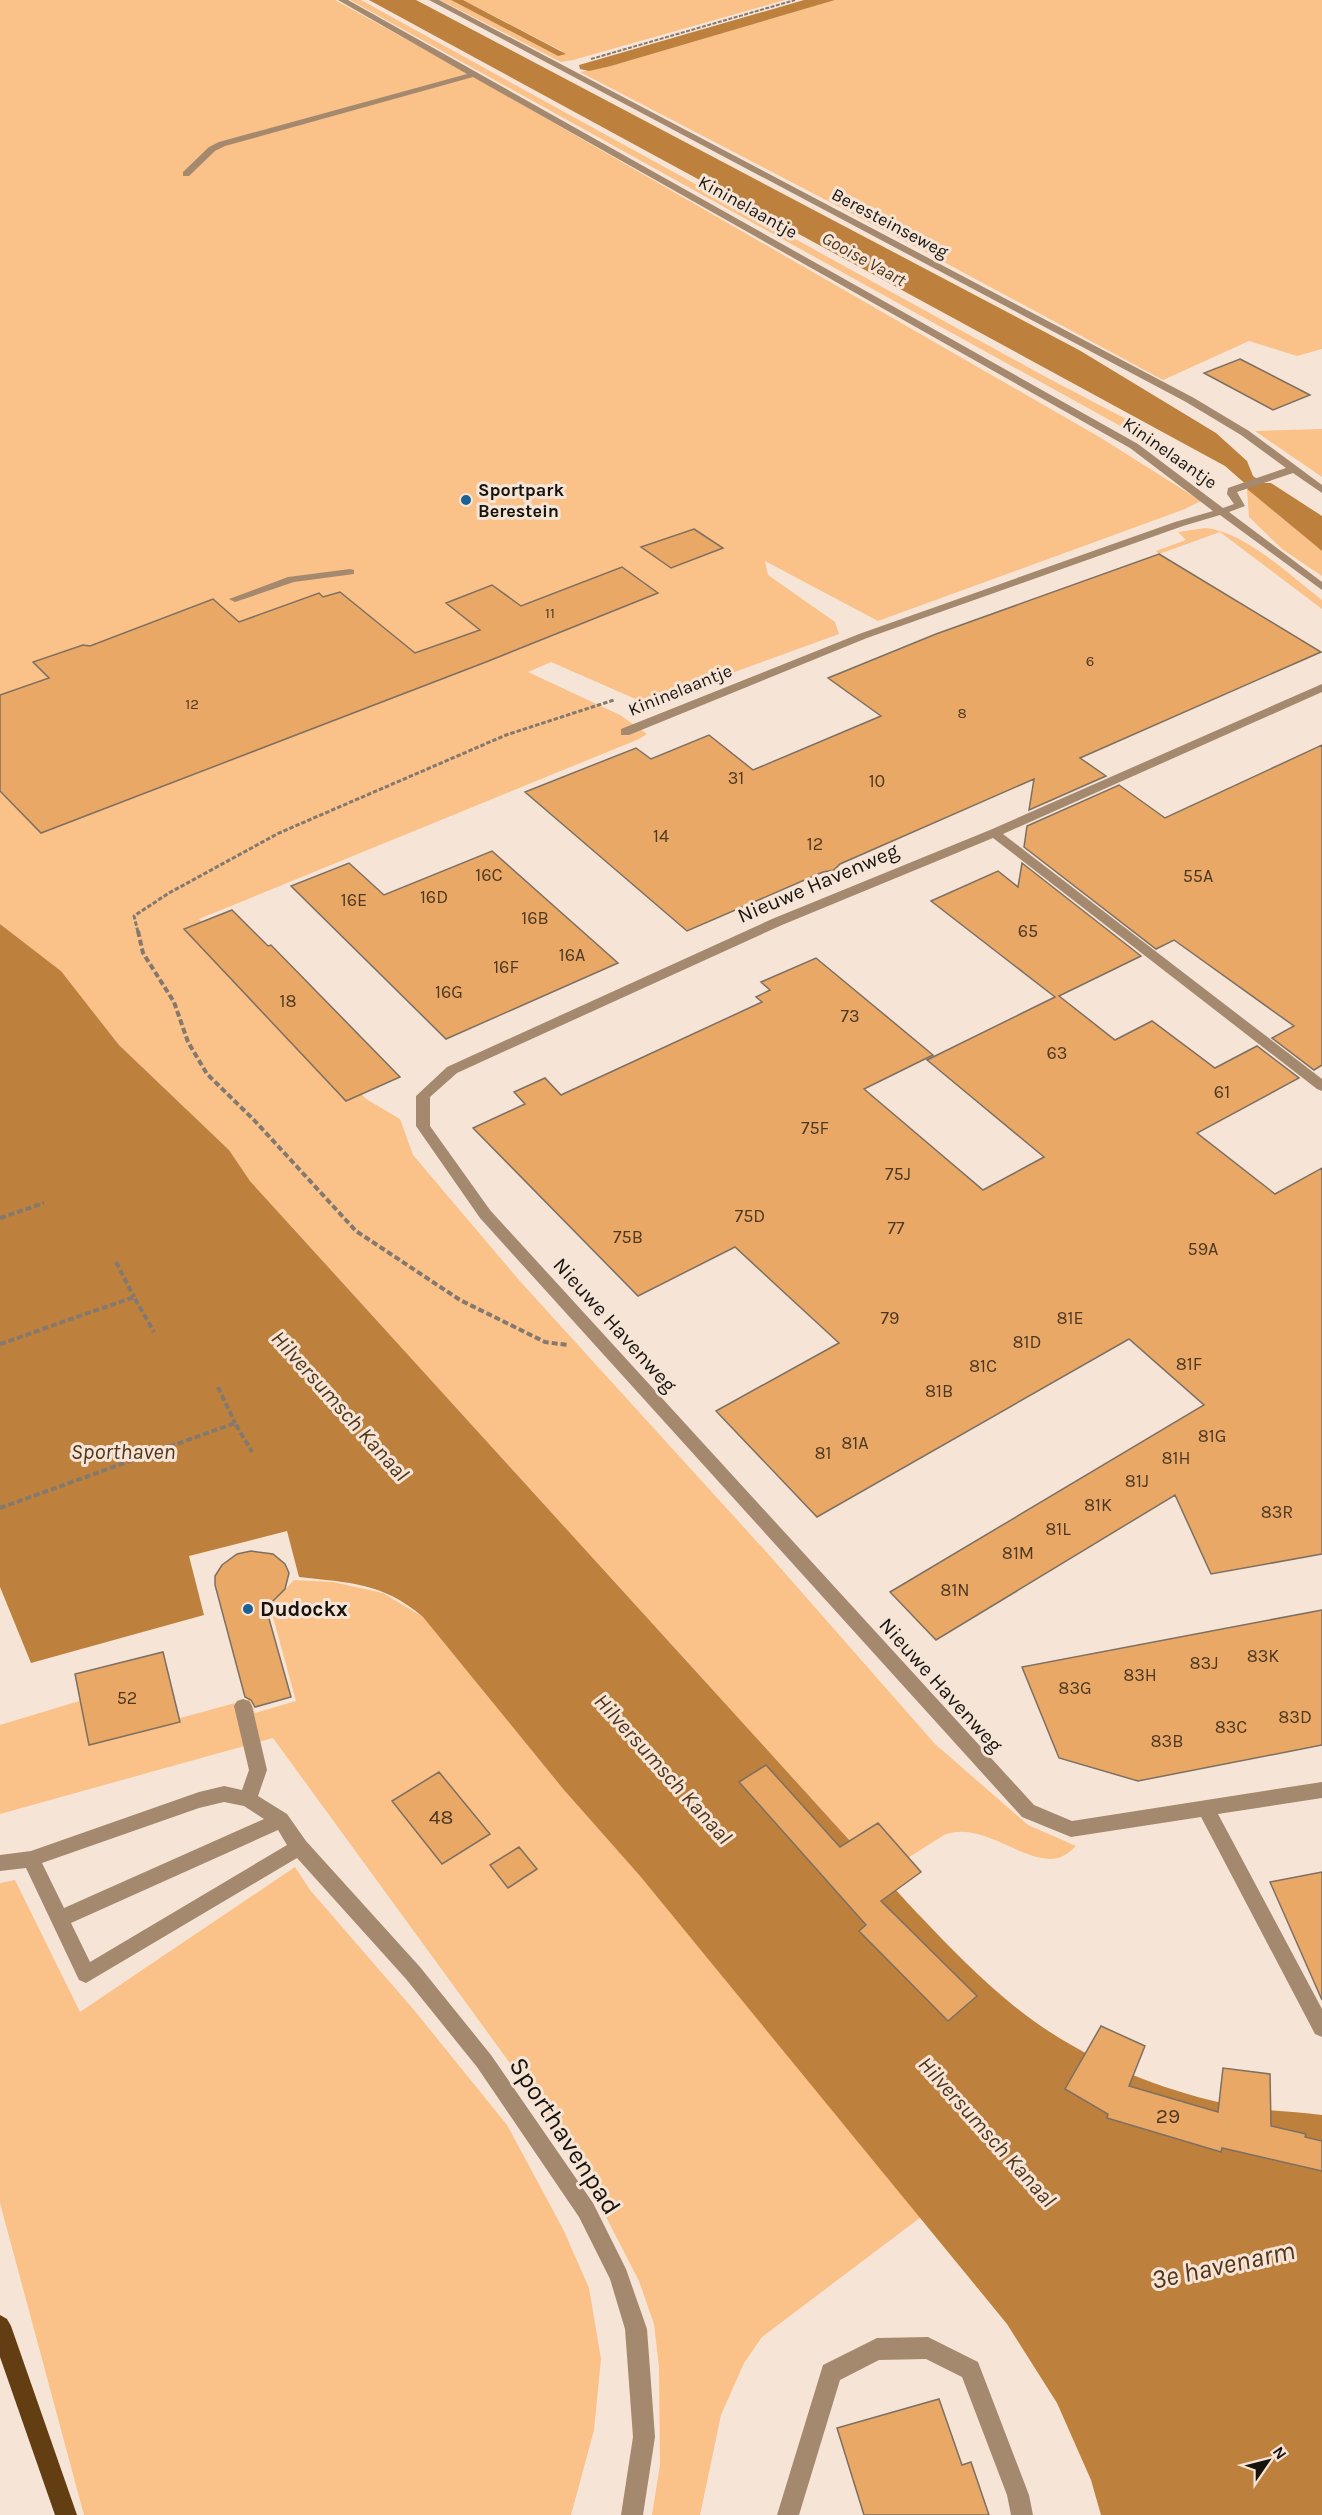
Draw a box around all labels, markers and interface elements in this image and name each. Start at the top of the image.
street label: Kininelaantje [695,171,801,243]
street label: Beresteinseweg [828,183,952,263]
water label: Gooise Vaart [818,227,911,292]
street label: Kininelaantje [1119,412,1221,494]
place label: Sportpark Berestein [478,479,564,522]
marker: Sportpark Berestein [459,493,473,507]
house number: 11 [545,604,555,622]
house number: 6 [1086,652,1094,670]
street label: Kininelaantje [625,659,735,721]
house number: 12 [185,695,199,713]
house number: 8 [957,704,967,722]
house number: 31 [728,767,744,789]
house number: 10 [869,770,885,792]
house number: 14 [653,825,669,847]
house number: 12 [807,833,823,855]
street label: Nieuwe Havenweg [734,838,902,928]
house number: 16C [475,864,503,886]
house number: 55A [1183,865,1213,887]
house number: 16D [420,886,448,908]
house number: 16E [341,889,367,911]
house number: 16B [521,907,549,929]
house number: 65 [1018,920,1038,942]
house number: 16A [559,944,585,966]
house number: 16F [493,956,519,978]
house number: 16G [435,981,463,1003]
house number: 18 [279,990,297,1012]
house number: 73 [840,1005,860,1027]
house number: 63 [1047,1042,1067,1064]
house number: 61 [1214,1081,1230,1103]
house number: 75F [801,1117,829,1139]
house number: 75J [885,1163,911,1185]
house number: 75D [735,1205,765,1227]
house number: 77 [888,1217,905,1239]
house number: 75B [613,1226,643,1248]
house number: 59A [1188,1238,1218,1260]
street label: Nieuwe Havenweg [548,1253,682,1397]
house number: 79 [881,1307,899,1329]
house number: 81E [1056,1307,1084,1329]
water label: Hilversumsch Kanaal [266,1325,414,1487]
house number: 81D [1013,1331,1041,1353]
house number: 81F [1176,1353,1202,1375]
house number: 81C [969,1355,997,1377]
house number: 81B [925,1380,953,1402]
house number: 81G [1198,1425,1226,1447]
house number: 81A [841,1432,869,1454]
water label: Sporthaven [71,1439,175,1465]
house number: 81 [814,1442,832,1464]
house number: 81H [1161,1447,1191,1469]
house number: 81J [1125,1470,1149,1492]
house number: 81K [1084,1494,1112,1516]
house number: 83R [1261,1501,1293,1523]
house number: 81L [1045,1518,1071,1540]
house number: 81M [1002,1542,1034,1564]
house number: 81N [940,1579,970,1601]
place label: Dudockx [260,1597,348,1621]
marker: Dudockx [241,1602,255,1616]
street label: Nieuwe Havenweg [874,1613,1008,1757]
house number: 83K [1247,1645,1279,1667]
house number: 83J [1190,1652,1218,1674]
house number: 83H [1123,1664,1157,1686]
house number: 83G [1058,1677,1092,1699]
house number: 52 [117,1687,137,1709]
water label: Hilversumsch Kanaal [589,1688,737,1850]
house number: 83D [1278,1706,1312,1728]
house number: 83C [1215,1716,1247,1738]
house number: 83B [1151,1730,1183,1752]
house number: 48 [429,1805,453,1829]
water label: Hilversumsch Kanaal [913,2051,1061,2213]
street label: Sporthavenpad [503,2052,627,2220]
house number: 29 [1156,2104,1180,2128]
water label: 3e havenarm [1148,2234,1298,2296]
north arrow [1238,2431,1298,2491]
text: N [1269,2443,1291,2463]

